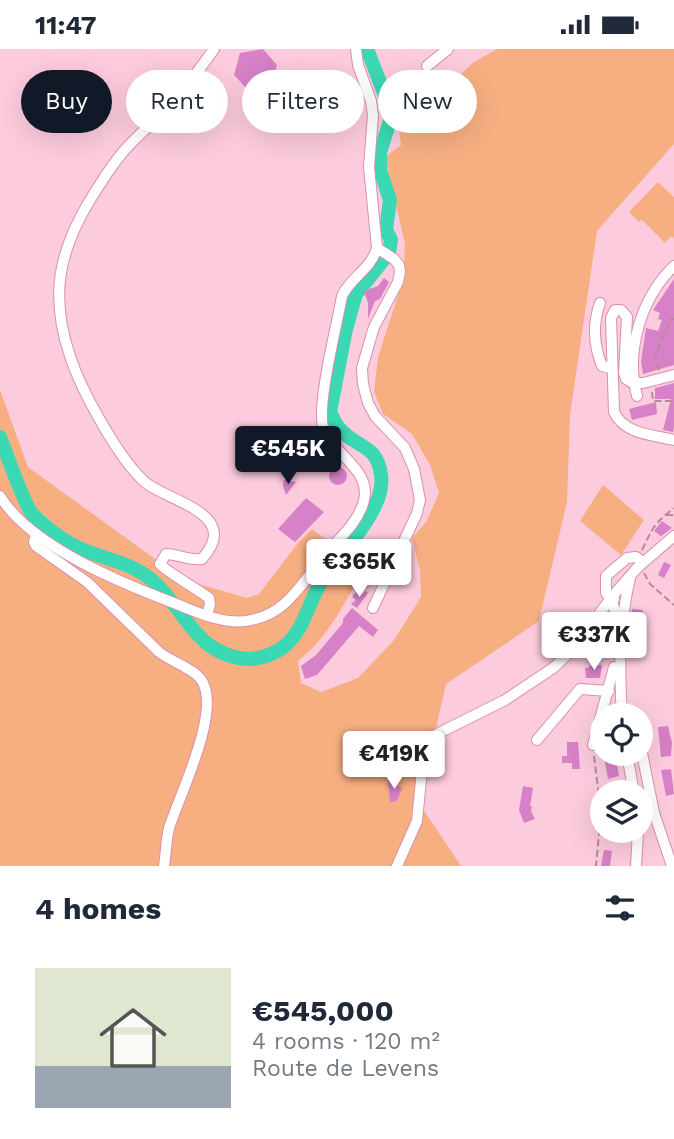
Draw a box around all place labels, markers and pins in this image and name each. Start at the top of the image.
pin: €545K [239,427,337,486]
pin: €365K [310,539,408,599]
pin: €337K [545,613,643,672]
pin: €419K [345,731,443,791]

